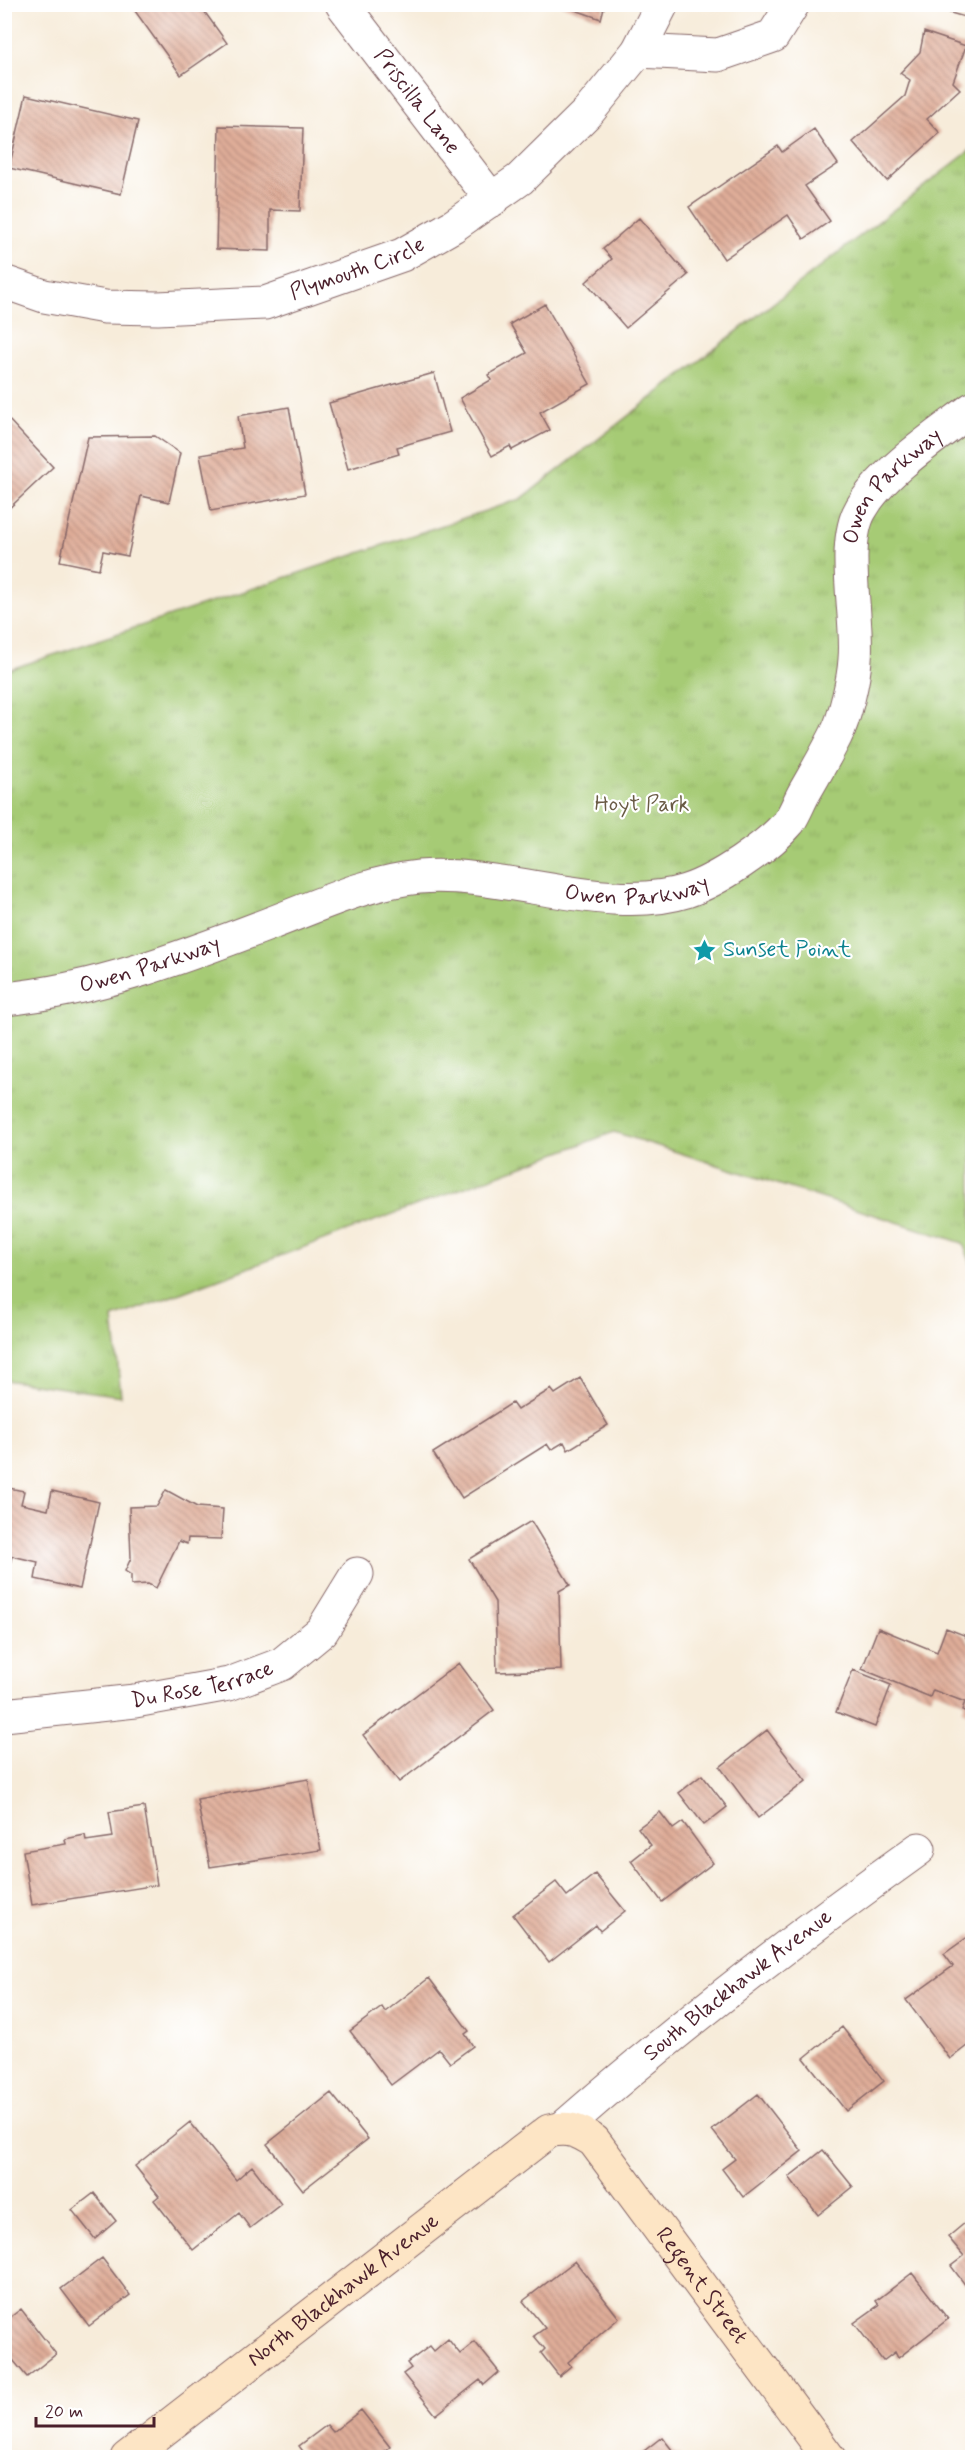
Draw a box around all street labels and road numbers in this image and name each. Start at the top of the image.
street label: Priscilla Lane [367,43,466,160]
street label: Plymouth Circle [286,231,430,307]
street label: Owen Parkway [837,422,948,546]
street label: Owen Parkway [563,869,714,913]
street label: Owen Parkway [77,930,224,1000]
street label: Du Rose Terrace [129,1654,278,1715]
street label: South Blackhawk Avenue [638,1903,838,2068]
street label: North Blackhawk Avenue [242,2207,445,2373]
street label: Regent Street [649,2222,754,2350]

